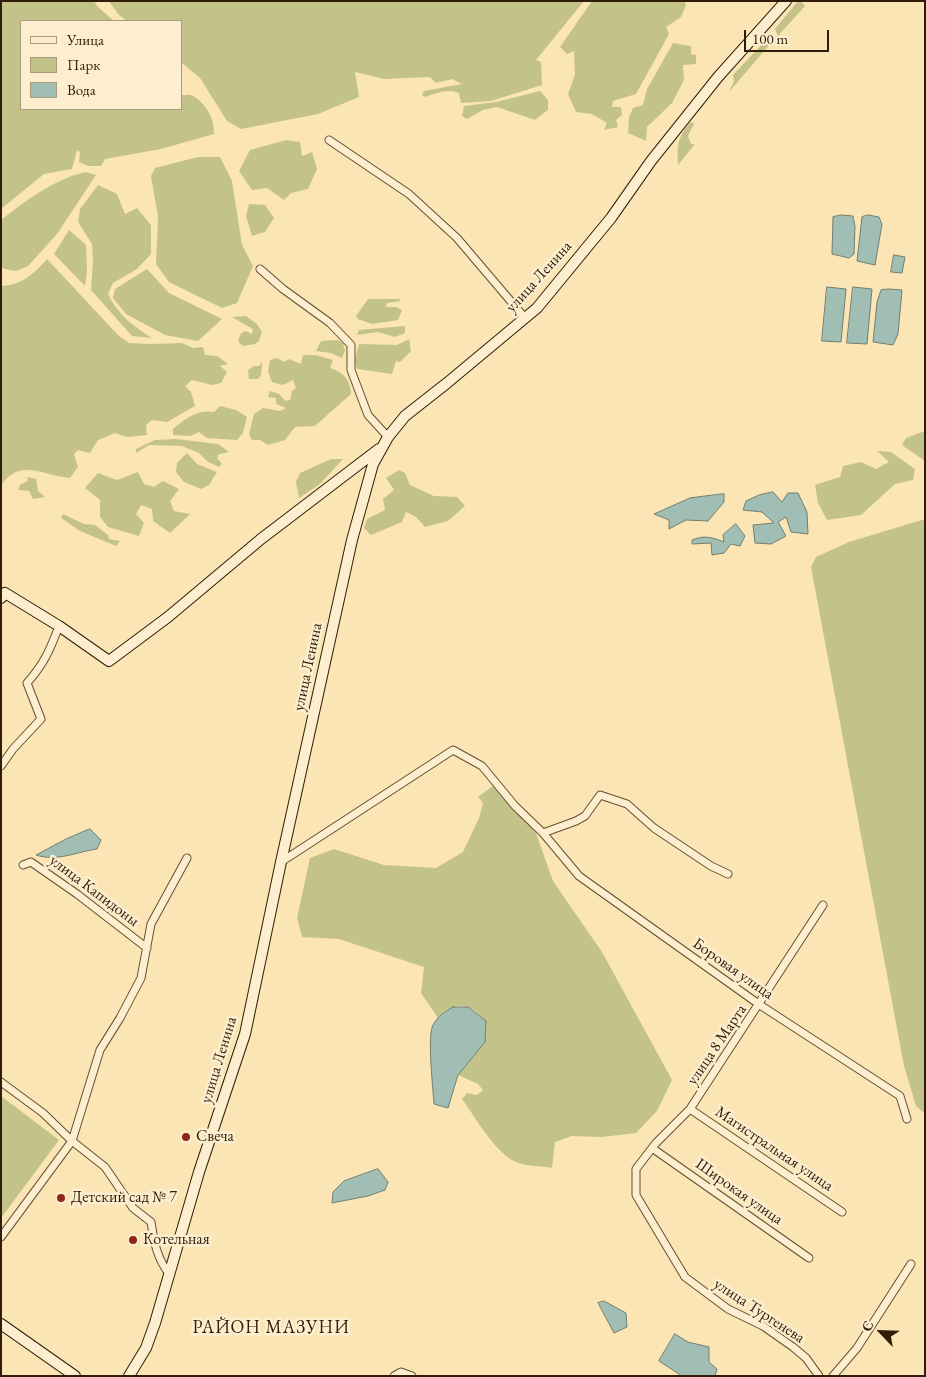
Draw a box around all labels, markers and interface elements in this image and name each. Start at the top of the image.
legend [20,20,182,110]
scale bar [746,20,831,52]
text: 100 m [752,29,788,48]
text: Улица [67,30,104,49]
text: Парк [67,55,100,74]
text: Вода [67,80,96,99]
street label: улица Ленина [502,237,576,317]
street label: улица Ленина [289,621,327,713]
street label: улица Капидоны [45,851,143,931]
street label: Боровая улица [689,934,777,1004]
street label: улица 8 Марта [683,1001,751,1089]
street label: улица Ленина [197,1014,241,1106]
street label: Магистральная улица [711,1102,837,1196]
place label: Свеча [196,1127,234,1147]
marker: Свеча [180,1131,192,1143]
street label: Широкая улица [691,1155,787,1229]
place label: Детский сад № 7 [71,1188,177,1208]
marker: Детский сад № 7 [55,1192,67,1204]
place label: Котельная [143,1230,210,1250]
marker: Котельная [127,1234,139,1246]
street label: улица Тургенева [710,1274,808,1348]
north arrow [856,1307,906,1357]
district label: РАЙОН МАЗУНИ [191,1317,351,1339]
text: С [857,1318,878,1334]

